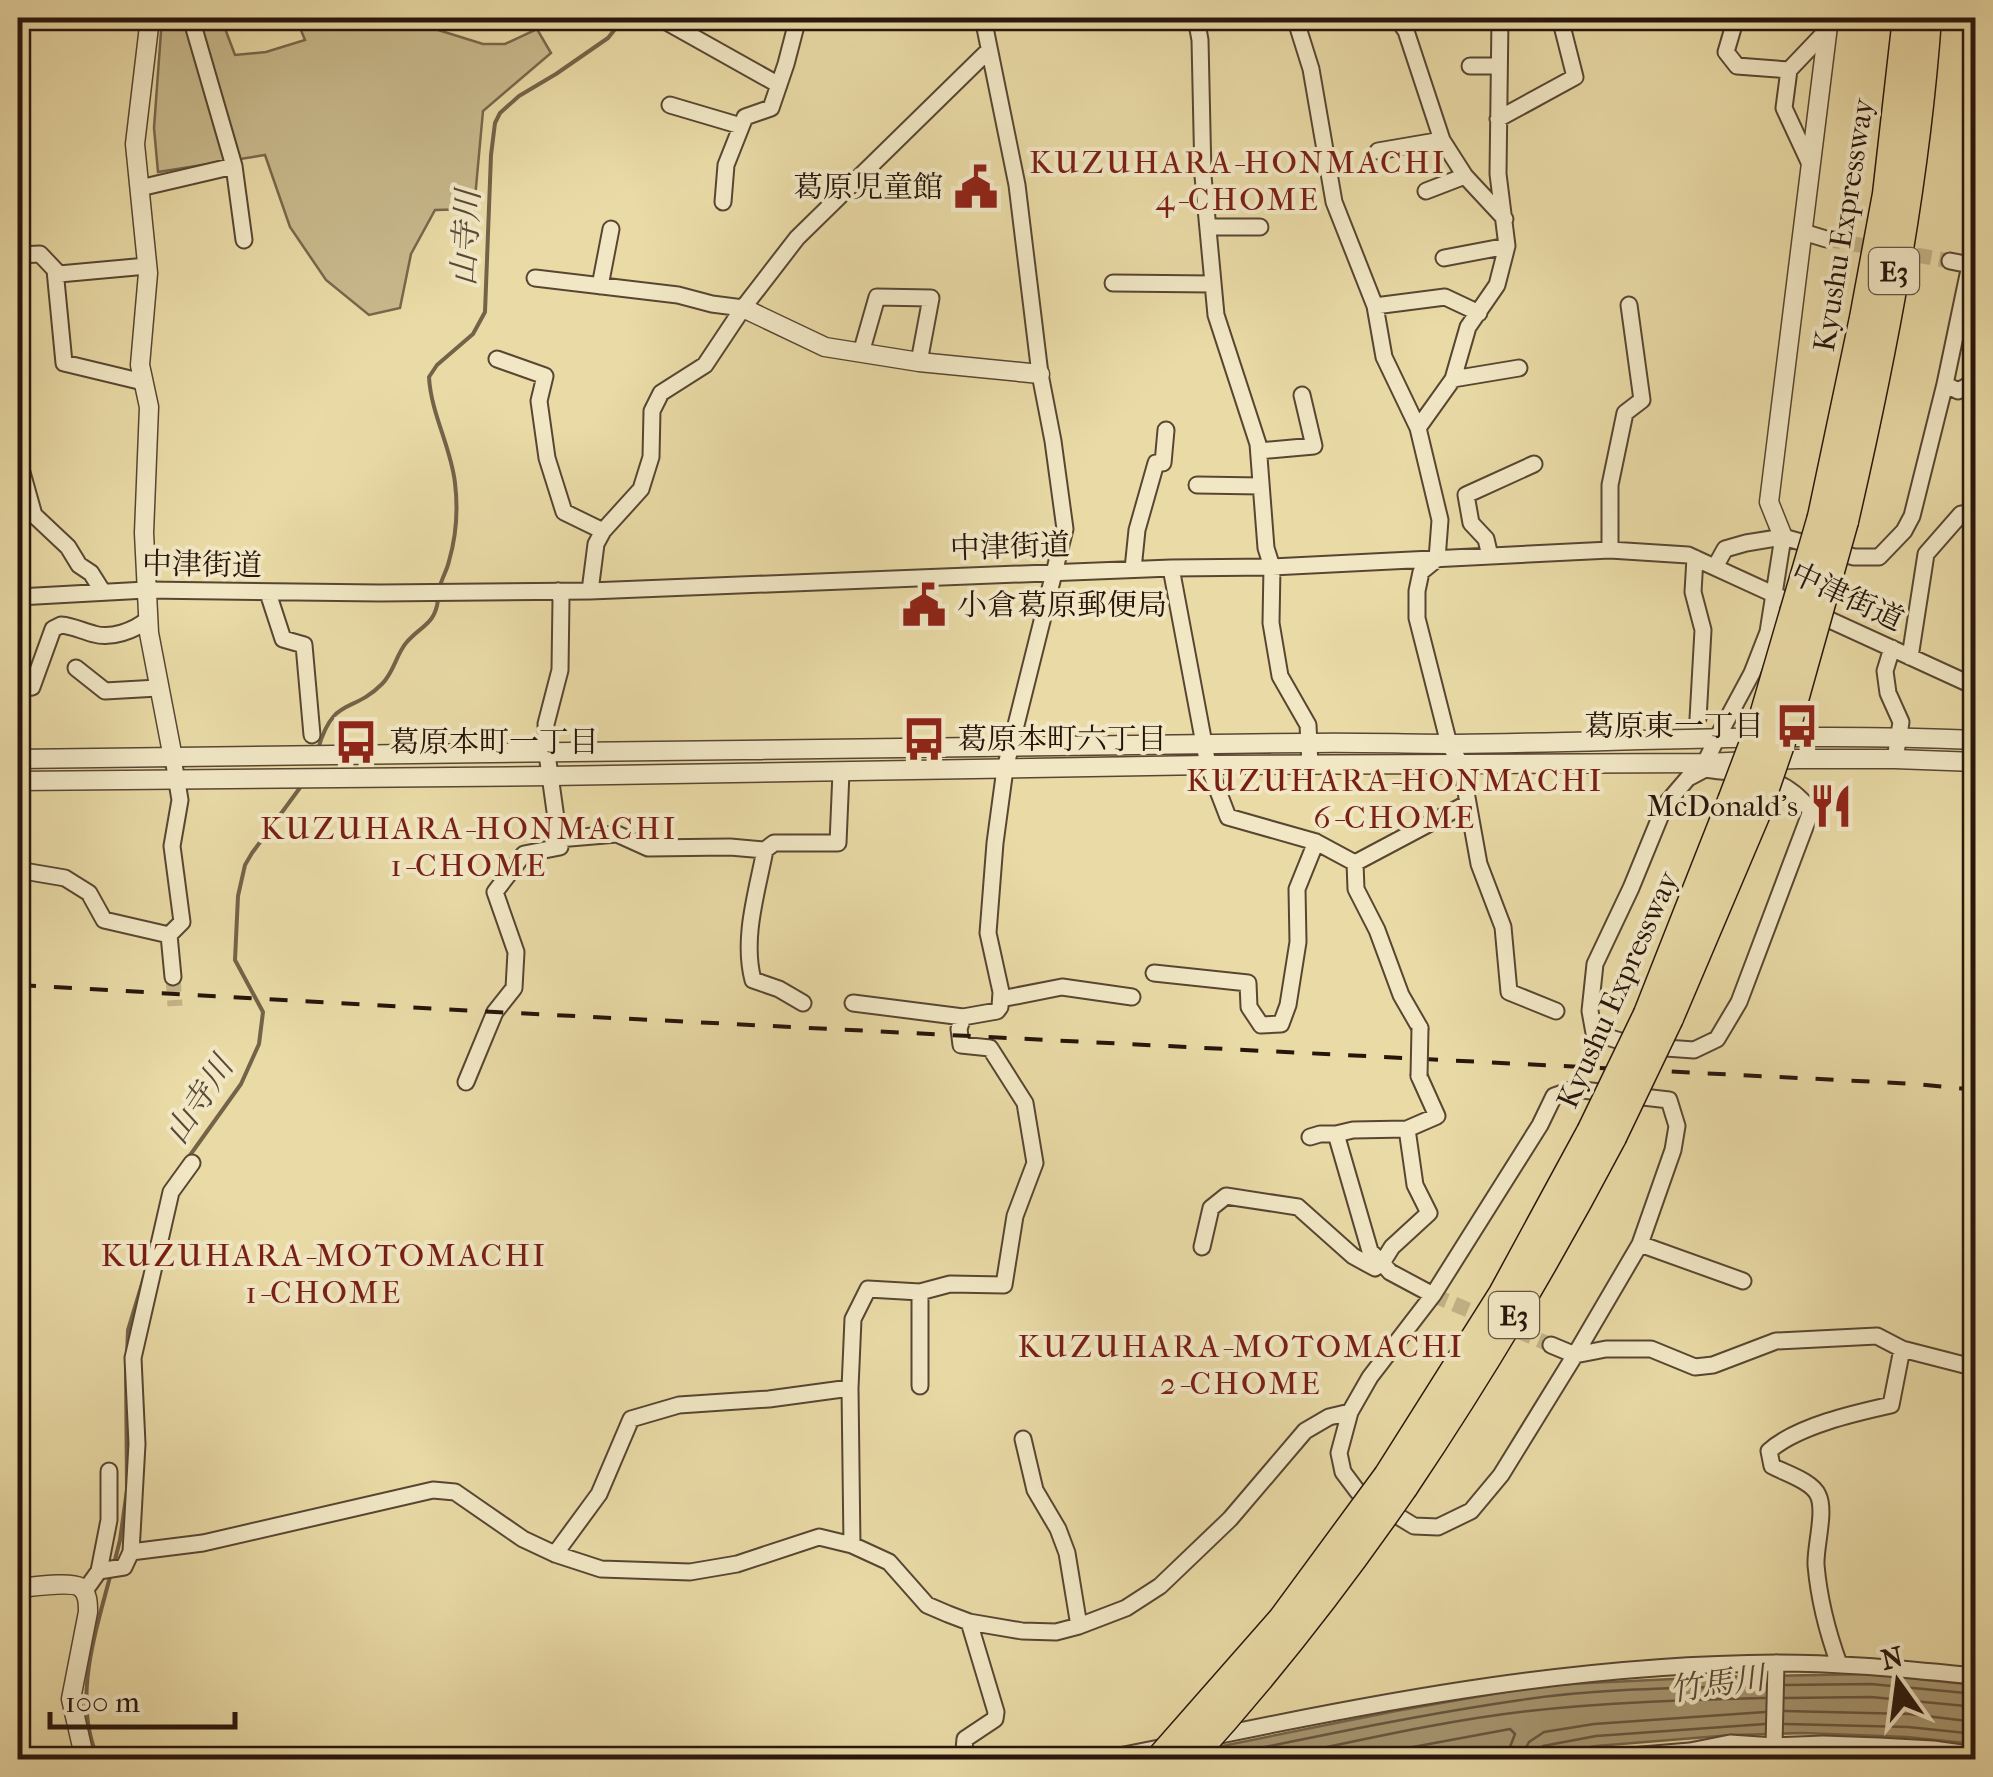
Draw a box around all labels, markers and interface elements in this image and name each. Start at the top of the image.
street label: Kyushu Expressway [1807,95,1881,354]
district label: KUZUHARA-HONMACHI 4-CHOME [1029,144,1447,218]
public building icon: 葛原児童館 [952,163,1000,211]
place label: 葛原児童館 [793,170,943,205]
water label: 山寺川 [445,186,487,287]
road number: E3 [1869,248,1919,294]
street label: 中津街道 [949,527,1071,567]
street label: 中津街道 [142,546,262,584]
street label: 中津街道 [1785,556,1909,638]
public building icon: 小倉葛原郵便局 [900,581,948,629]
place label: 小倉葛原郵便局 [957,588,1167,623]
bus stop icon: 葛原東一丁目 [1773,702,1821,750]
place label: 葛原東一丁目 [1584,709,1764,744]
bus stop icon: 葛原本町六丁目 [900,715,948,763]
bus stop icon: 葛原本町一丁目 [332,718,380,766]
place label: 葛原本町六丁目 [957,722,1167,757]
place label: 葛原本町一丁目 [389,725,599,760]
district label: KUZUHARA-HONMACHI 6-CHOME [1186,762,1604,836]
restaurant icon: McDonald's [1807,782,1855,830]
place label: McDonald's [1647,789,1798,824]
district label: KUZUHARA-HONMACHI 1-CHOME [260,810,678,884]
street label: Kyushu Expressway [1550,865,1686,1114]
water label: 山寺川 [157,1047,242,1150]
district label: KUZUHARA-MOTOMACHI 1-CHOME [101,1237,547,1311]
road number: E3 [1489,1292,1539,1338]
district label: KUZUHARA-MOTOMACHI 2-CHOME [1018,1328,1464,1402]
north arrow [1848,1632,1948,1732]
text: N [1878,1639,1907,1677]
water label: 竹馬川 [1667,1659,1770,1709]
scale bar [50,1667,235,1729]
text: 100 m [65,1685,140,1720]

